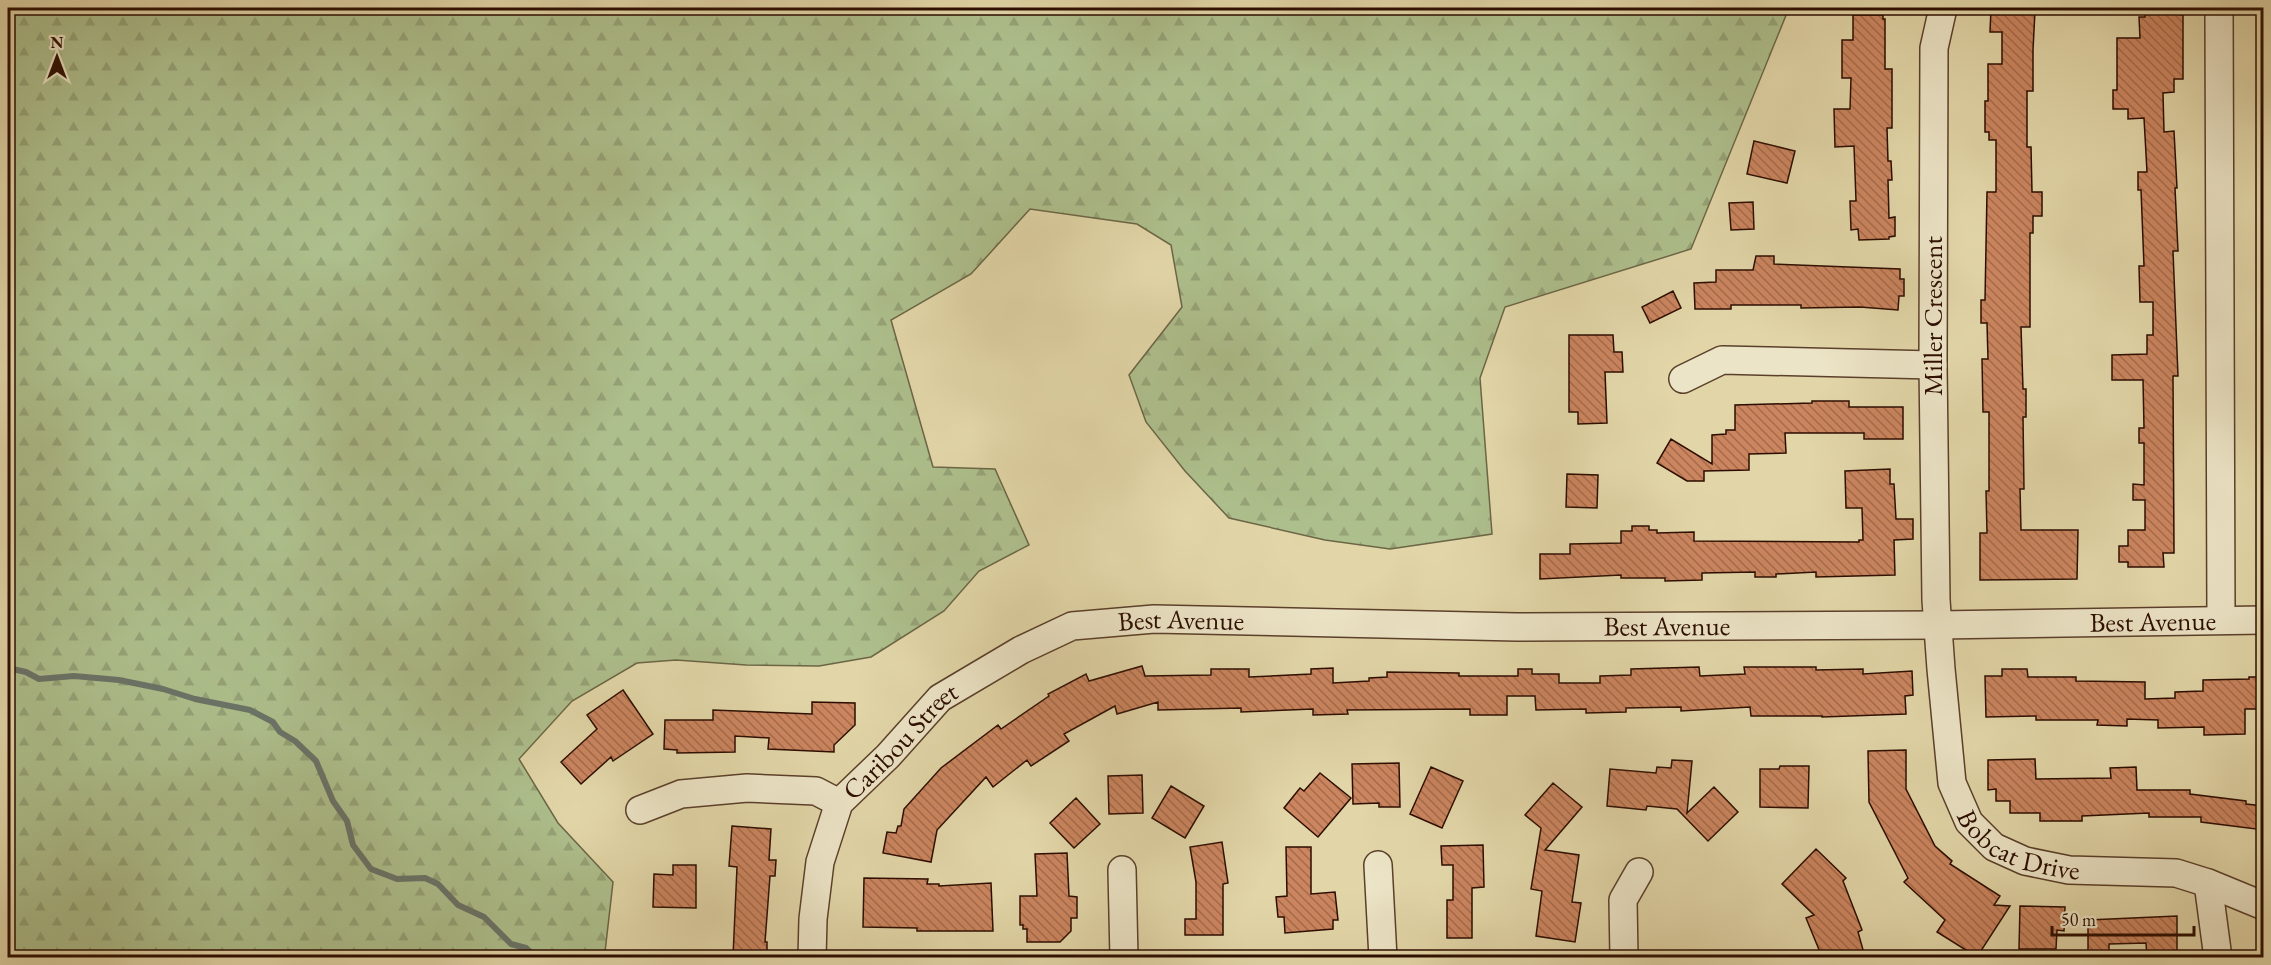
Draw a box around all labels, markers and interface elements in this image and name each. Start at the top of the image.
north arrow [27,27,87,87]
text: N [51,32,64,53]
street label: Miller Crescent [1915,235,1950,396]
street label: Best Avenue [1116,601,1245,639]
street label: Best Avenue [2089,603,2216,640]
street label: Best Avenue [1604,608,1730,644]
street label: Caribou Street [835,673,964,807]
street label: Bobcat Drive [1949,804,2080,887]
scale bar [2052,899,2194,937]
text: 50 m [2061,908,2096,931]

